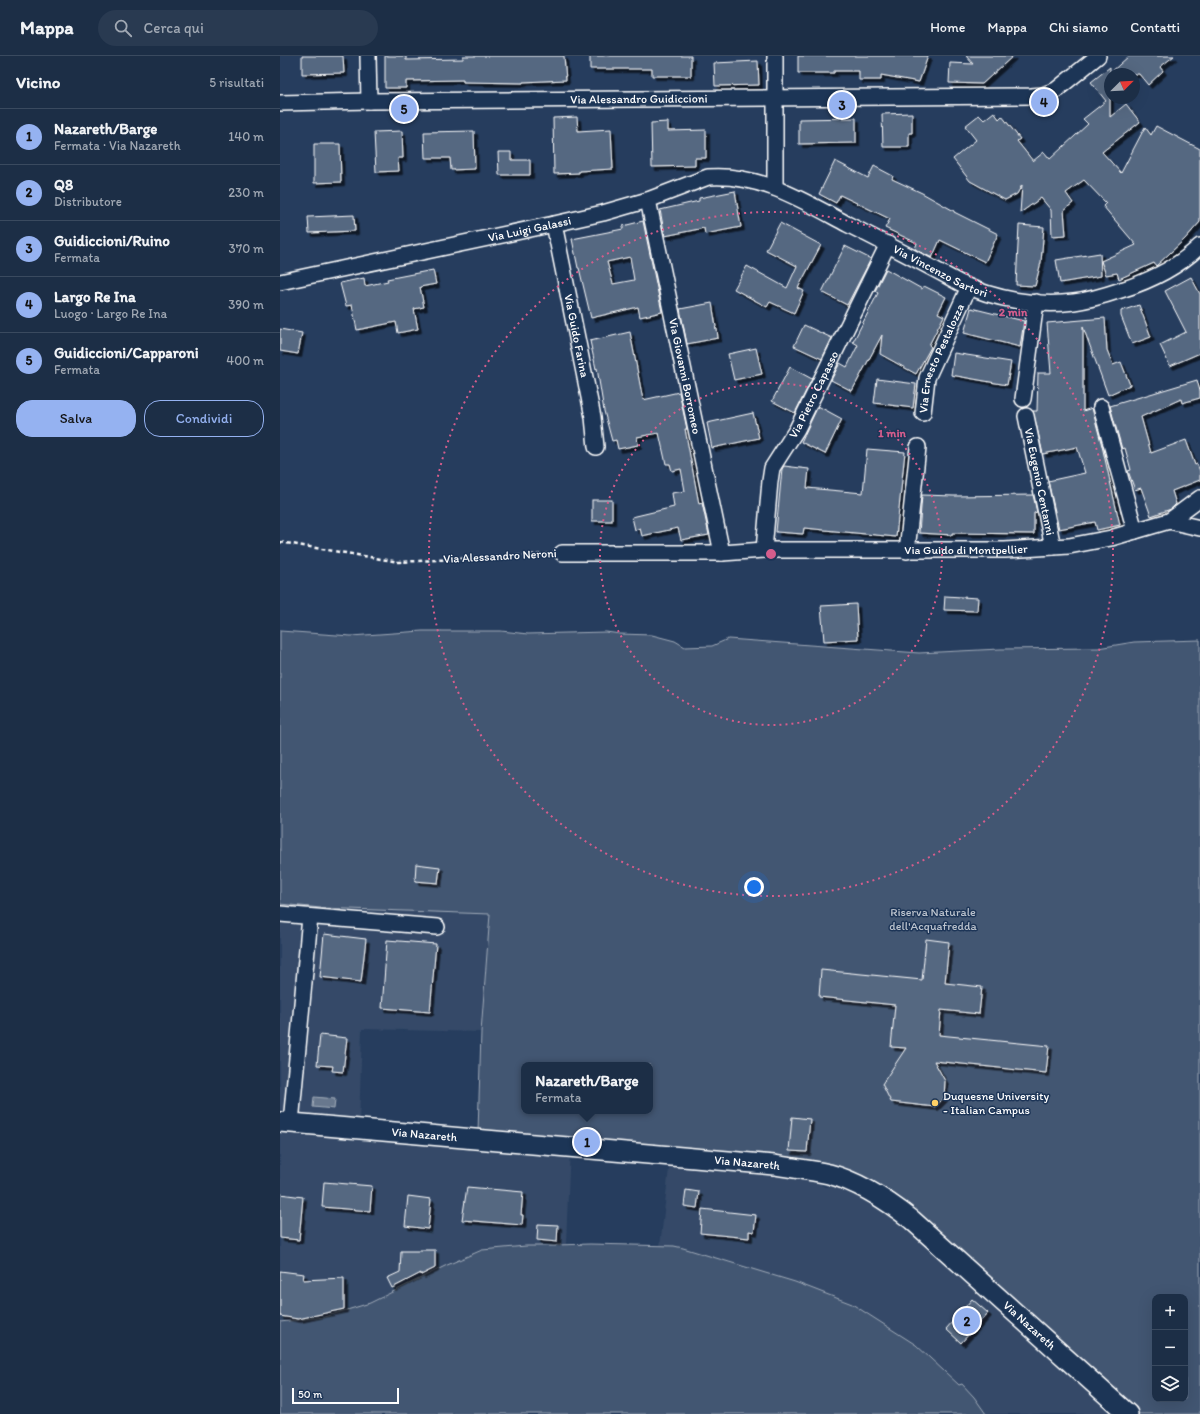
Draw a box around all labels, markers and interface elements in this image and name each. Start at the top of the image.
search box [98,10,378,46]
text: Mappa [20,16,74,39]
icon: search [112,17,134,39]
text: Cerca qui [144,19,204,37]
text: Home [930,19,965,36]
text: Mappa [987,19,1027,36]
text: Chi siamo [1049,19,1108,36]
text: Contatti [1130,19,1180,36]
north arrow [1104,68,1140,104]
text: Vicino [16,72,60,92]
text: 5 risultati [209,75,264,90]
pin: 4 [1031,87,1057,117]
pin: 3 [829,90,855,120]
street label: Via Alessandro Guidiccioni [570,91,708,106]
pin: 5 [391,94,417,124]
text: Nazareth/Barge [54,120,157,138]
text: 1 [26,129,32,144]
text: 140 m [228,129,264,144]
text: Fermata · Via Nazareth [54,138,181,153]
text: Q8 [54,176,73,194]
text: 2 [26,185,32,200]
text: 230 m [228,185,264,200]
text: Distributore [54,194,122,209]
street label: Via Luigi Galassi [487,213,572,245]
text: Guidiccioni/Ruino [54,232,170,250]
text: 3 [25,241,33,256]
text: 370 m [229,241,264,256]
street label: Via Vincenzo Sartori [891,242,989,300]
text: Fermata [54,250,100,265]
text: Largo Re Ina [54,288,136,306]
street label: Via Guido Farina [561,293,592,379]
text: 4 [25,297,33,312]
text: 390 m [228,297,264,312]
street label: Via Ernesto Pestalozza [916,302,967,414]
text: 2 min [999,305,1028,319]
text: Luogo · Largo Re Ina [54,306,167,321]
street label: Via Giovanni Borromeo [666,317,704,435]
text: Guidiccioni/Capparoni [54,344,199,362]
street label: Via Pietro Capasso [786,349,841,441]
text: 5 [26,353,32,368]
text: 400 m [226,353,264,368]
text: Fermata [54,362,100,377]
button: Salva [16,400,136,437]
button: Condividi [144,400,264,437]
text: 1 min [878,426,907,440]
street label: Via Eugenio Centanni [1022,427,1057,537]
street label: Via Guido di Montpellier [904,542,1028,557]
street label: Via Alessandro Neroni [443,546,557,566]
centre of rings [764,547,778,561]
your location [744,877,764,897]
park label: Riserva Naturale dell'Acquafredda [889,905,978,933]
popup [521,1062,653,1114]
text: Nazareth/Barge [535,1072,639,1090]
place label: Duquesne University - Italian Campus [943,1089,1049,1117]
text: Fermata [535,1090,581,1105]
marker: Duquesne University - Italian Campus [930,1098,940,1108]
street label: Via Nazareth [391,1125,459,1144]
pin: 1 [574,1127,600,1157]
street label: Via Nazareth [714,1153,782,1173]
map controls [1152,1294,1188,1402]
button: + [1152,1294,1188,1330]
street label: Via Nazareth [1000,1298,1059,1353]
pin: 2 [954,1306,980,1336]
button: − [1152,1330,1188,1366]
button: layers [1152,1366,1188,1402]
scale bar [292,1386,399,1405]
text: 50 m [298,1388,322,1401]

